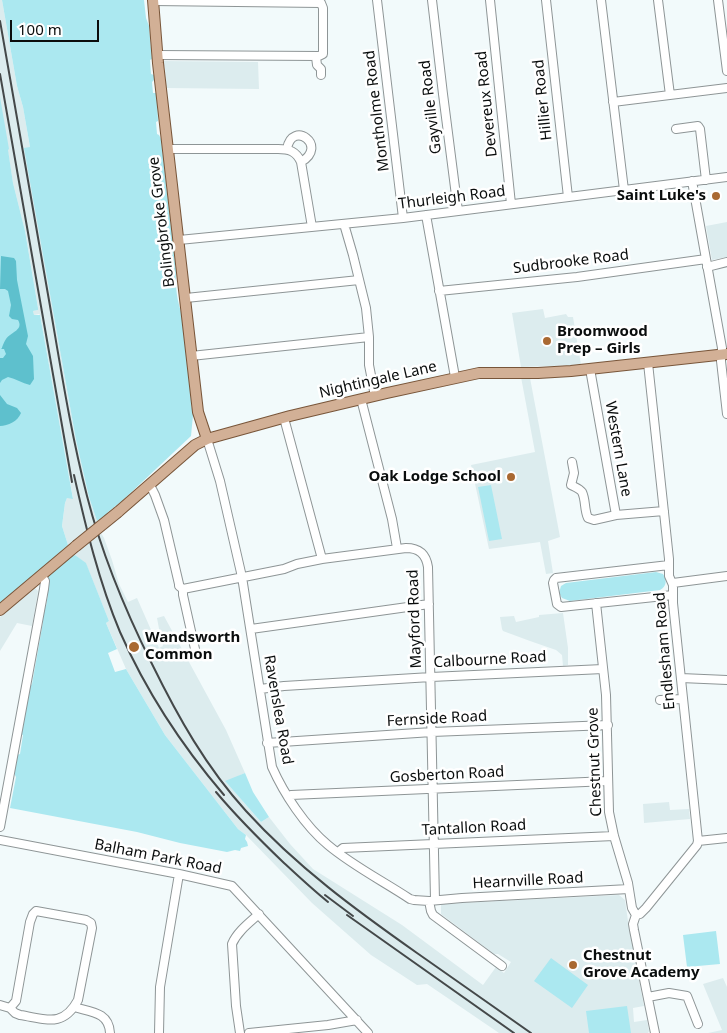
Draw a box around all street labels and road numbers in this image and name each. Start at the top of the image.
street label: Montholme Road [361,49,393,173]
street label: Devereux Road [472,50,502,158]
street label: Gayville Road [416,59,446,155]
street label: Hillier Road [530,59,556,141]
street label: Bolingbroke Grove [145,156,179,288]
street label: Thurleigh Road [397,183,507,213]
street label: Sudbrooke Road [512,246,630,278]
street label: Nightingale Lane [317,358,439,402]
street label: Western Lane [601,400,635,498]
street label: Mayford Road [404,569,426,669]
street label: Endlesham Road [651,591,679,711]
street label: Calbourne Road [433,648,547,672]
street label: Ravenslea Road [260,654,296,766]
street label: Fernside Road [386,707,488,731]
street label: Chestnut Grove [584,707,606,817]
street label: Gosberton Road [389,763,505,787]
street label: Tantallon Road [421,816,527,840]
street label: Balham Park Road [93,836,223,878]
street label: Hearnville Road [472,869,584,893]

